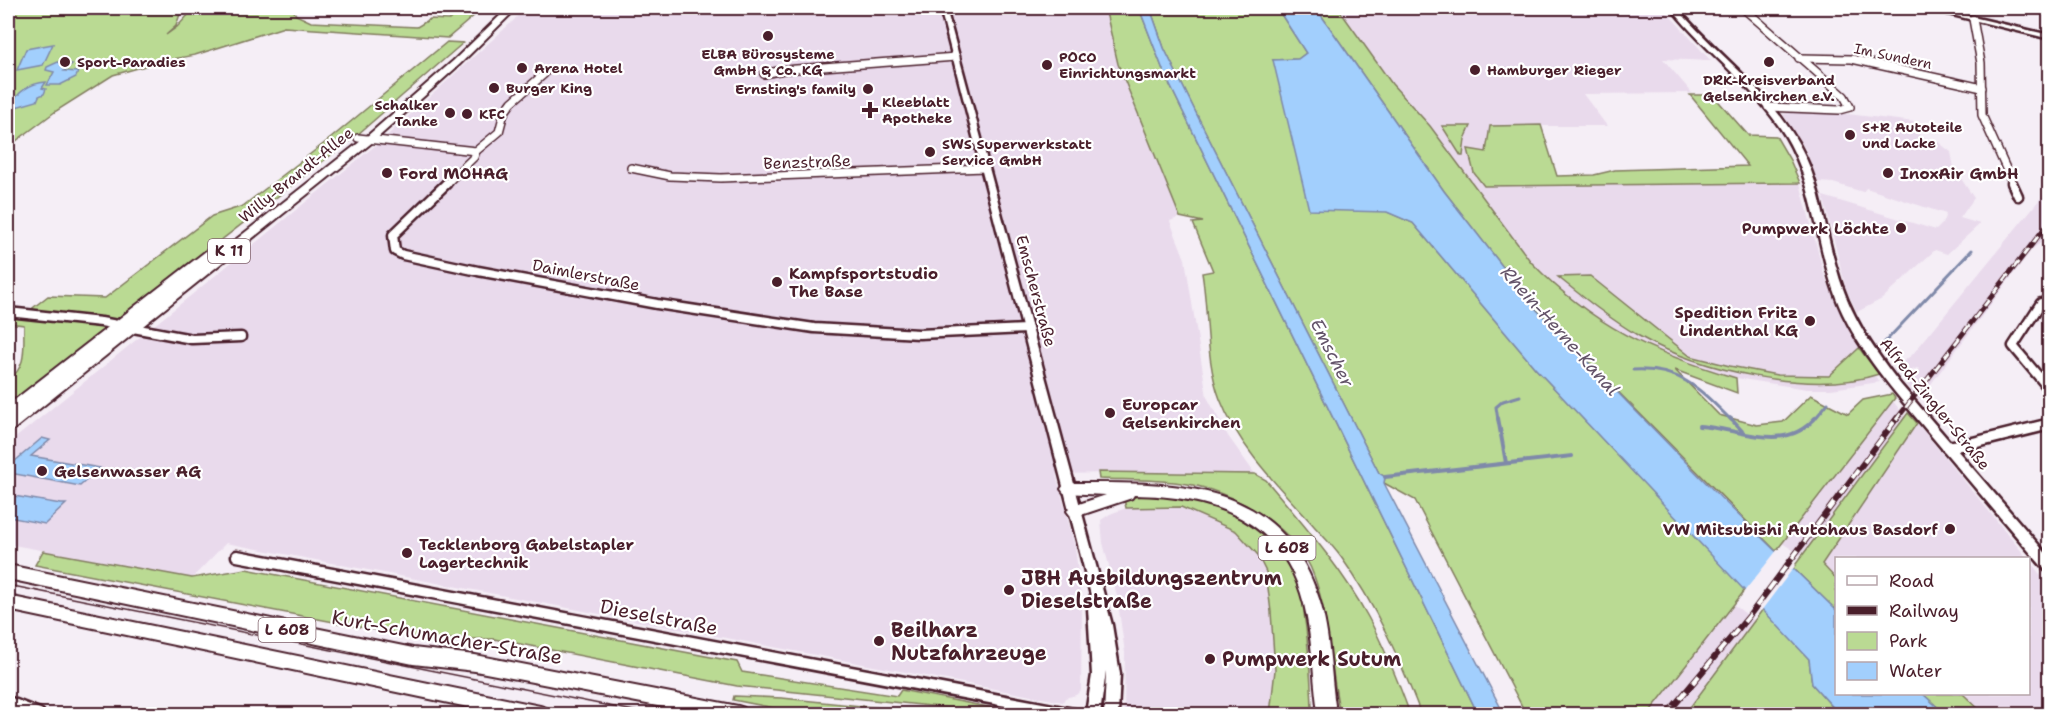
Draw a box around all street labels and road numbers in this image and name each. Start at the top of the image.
street label: Im Sundern [1852,39,1934,73]
street label: Willy-Brandt-Allee [234,122,358,228]
street label: Benzstraße [763,150,851,174]
street label: Emscherstraße [1011,233,1061,349]
road number: K 11 [208,239,250,263]
street label: Daimlerstraße [531,254,641,296]
street label: Alfred-Zingler-Straße [1875,333,1995,475]
road number: L 608 [1258,536,1316,560]
street label: Dieselstraße [598,593,720,641]
street label: Kurt-Schumacher-Straße [330,604,564,670]
road number: L 608 [258,618,316,642]

